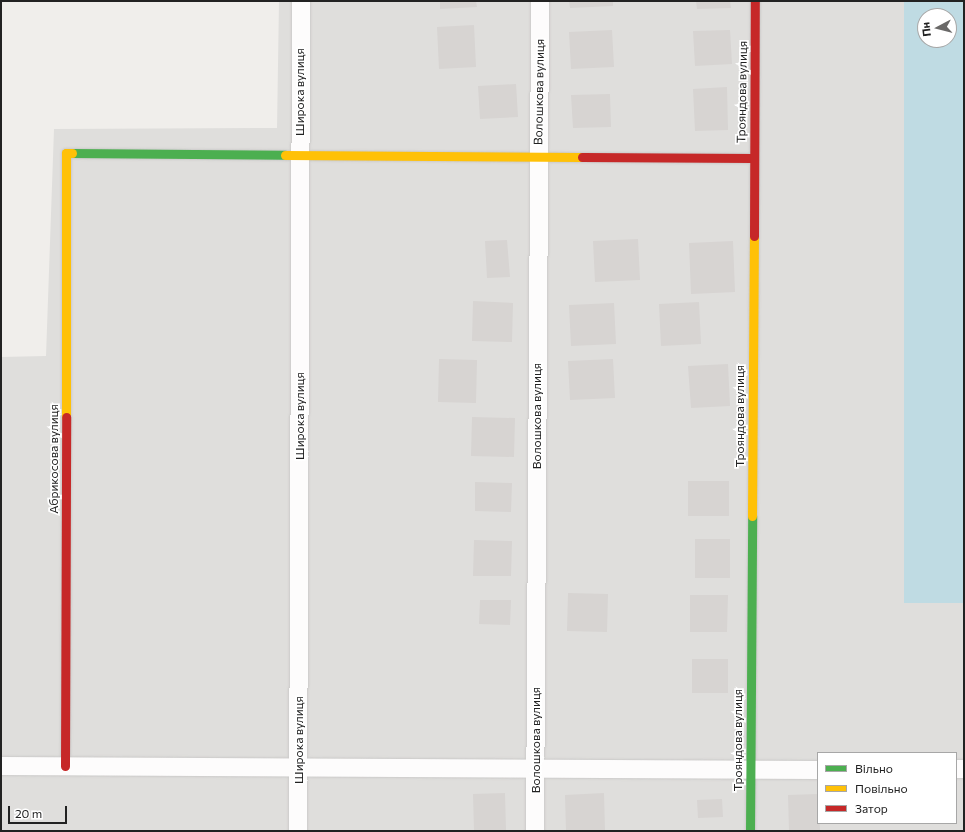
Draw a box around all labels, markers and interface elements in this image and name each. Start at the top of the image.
north arrow [917,8,957,48]
text: Пн [918,21,933,37]
street label: Волошкова вулиця [531,39,547,145]
street label: Трояндова вулиця [734,41,750,143]
street label: Широка вулиця [293,48,307,136]
street label: Волошкова вулиця [530,363,544,469]
street label: Трояндова вулиця [733,365,747,467]
street label: Широка вулиця [293,372,307,460]
street label: Абрикосова вулиця [47,404,61,514]
street label: Волошкова вулиця [529,687,543,793]
street label: Трояндова вулиця [731,689,745,791]
street label: Широка вулиця [292,696,306,784]
legend [817,752,957,824]
text: Вільно [855,761,893,775]
text: Повільно [855,781,908,795]
scale bar [10,798,69,824]
text: Затор [855,801,888,815]
text: 20 m [15,806,42,820]

